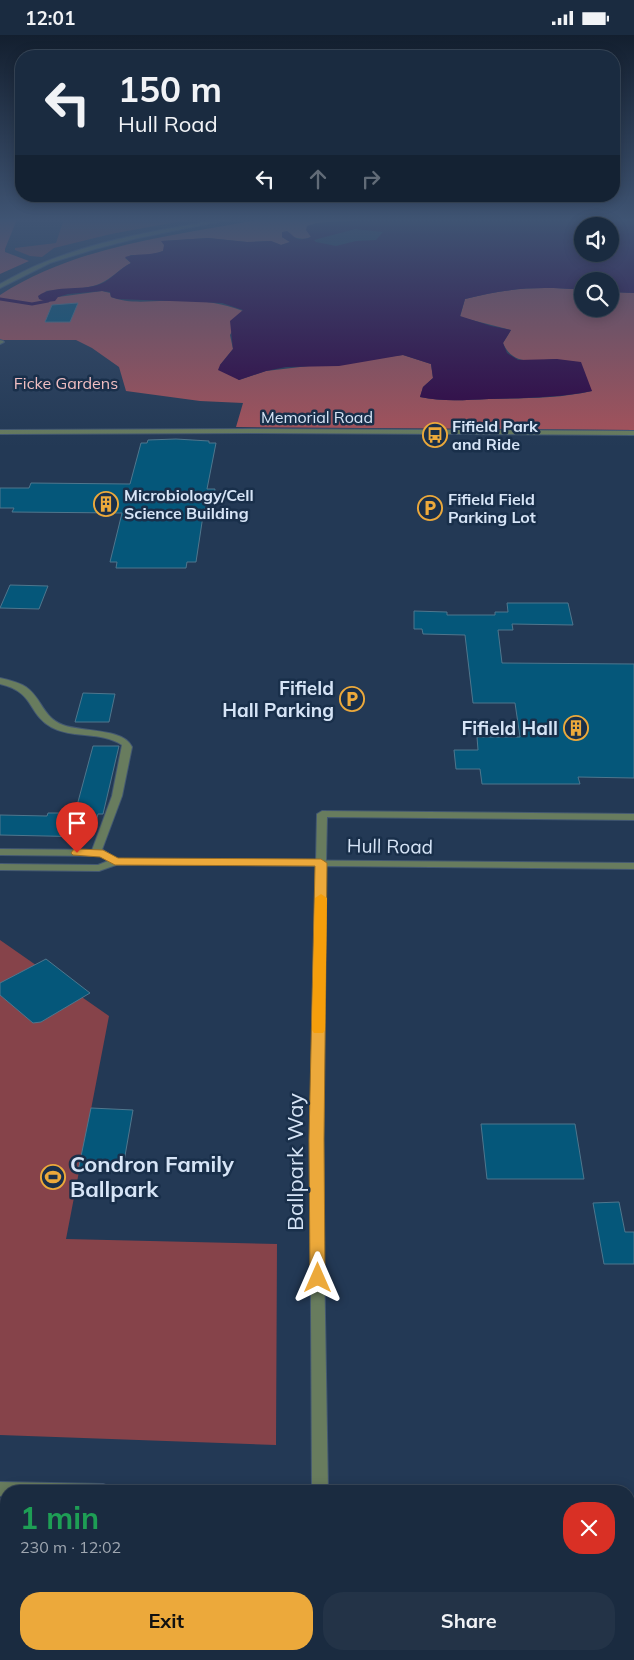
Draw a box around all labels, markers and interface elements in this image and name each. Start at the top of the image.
text: 12:01 [25,6,75,30]
text: 150 m [118,67,222,111]
icon: left [35,70,100,135]
text: Hull Road [118,110,218,138]
icon: left [251,165,279,193]
icon: ahead [304,165,332,193]
icon: right [357,165,385,193]
map controls [574,217,619,317]
button: sound [574,217,619,262]
button: search [574,272,619,317]
park label: Ficke Gardens [14,373,118,393]
street label: Memorial Road [261,407,373,427]
place label: Fifield Park and Ride [452,416,539,454]
bus stop icon: Fifield Park and Ride [422,422,448,448]
place label: Microbiology/Cell Science Building [124,485,254,523]
place label: Fifield Field Parking Lot [448,489,536,527]
building icon: Microbiology/Cell Science Building [93,491,119,517]
parking icon: Fifield Field Parking Lot [417,495,443,521]
place label: Fifield Hall Parking [222,676,334,722]
parking icon: Fifield Hall Parking [339,686,365,712]
building icon: Fifield Hall [563,715,589,741]
place label: Fifield Hall [461,716,558,740]
pin [56,802,98,853]
icon: arrive [63,809,91,837]
street label: Hull Road [347,833,433,859]
street label: Ballpark Way [281,1093,309,1231]
place label: Condron Family Ballpark [70,1150,234,1203]
sports icon: Condron Family Ballpark [40,1164,66,1190]
position arrow [291,1251,343,1303]
text: 1 min [20,1499,99,1537]
button: close [563,1502,615,1554]
text: 230 m · 12:02 [20,1537,121,1557]
button: Exit [20,1592,313,1650]
button: Share [323,1592,615,1650]

